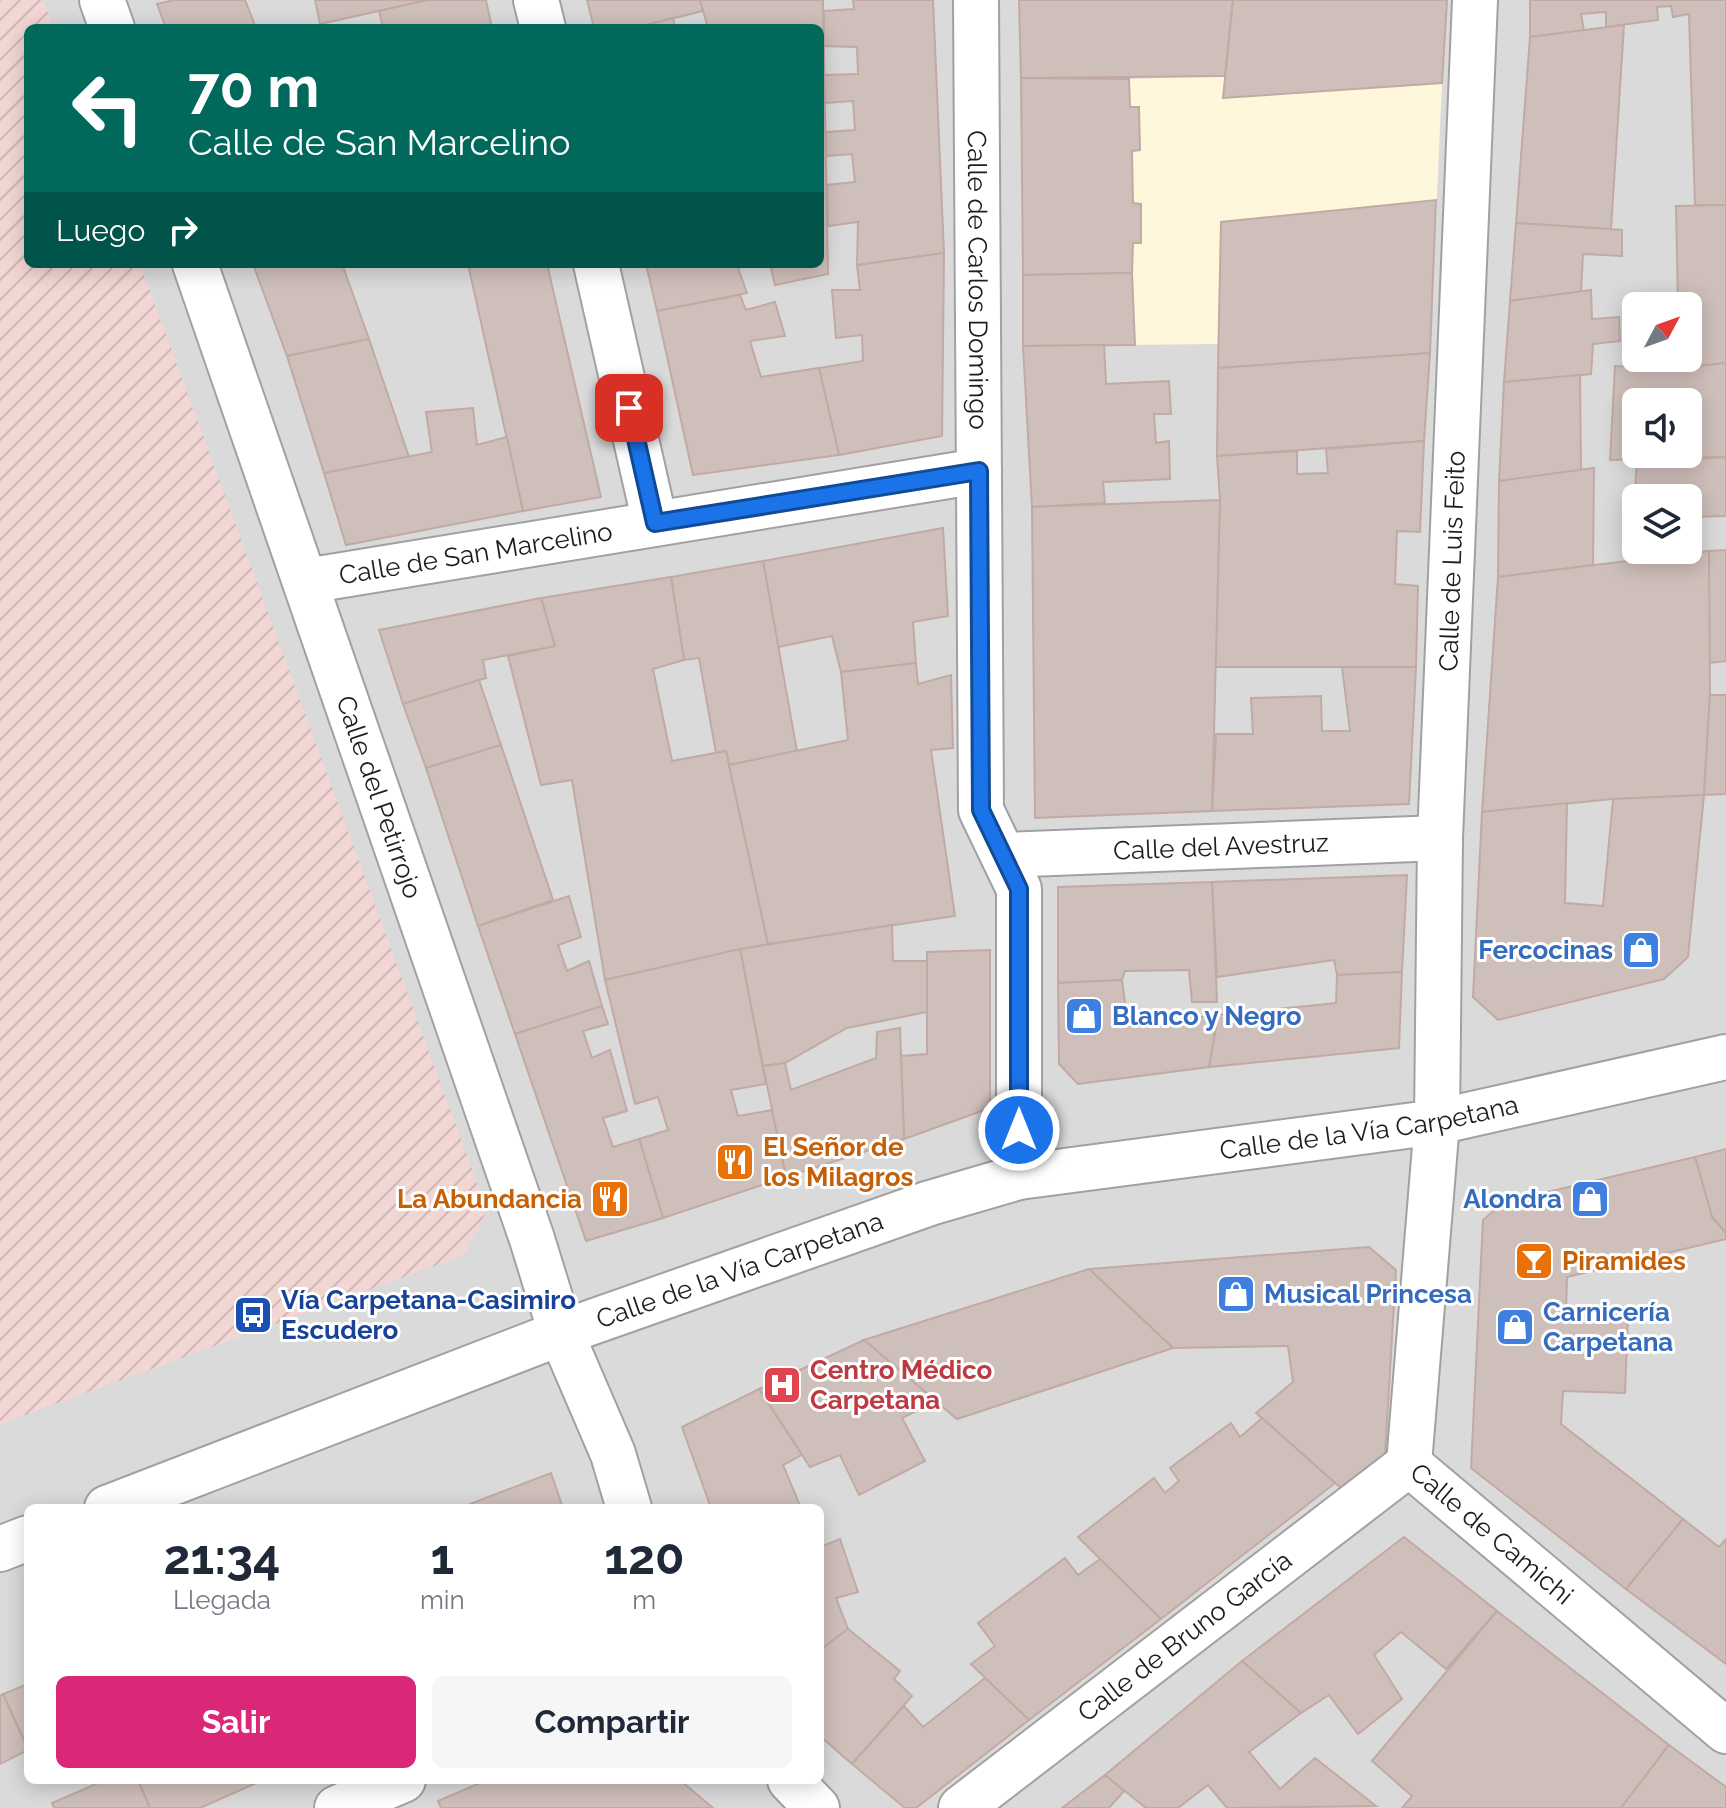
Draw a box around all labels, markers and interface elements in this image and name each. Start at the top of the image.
text: 70 m [188,54,319,120]
icon: left [56,56,160,160]
text: Calle de San Marcelino [188,121,570,163]
street label: Calle de Carlos Domingo [962,130,994,430]
icon: right [161,208,205,252]
text: Luego [56,213,145,248]
north arrow [1622,292,1702,372]
map controls [1622,292,1702,564]
pin [595,374,663,442]
icon: arrive [607,386,651,430]
button: sound [1622,388,1702,468]
street label: Calle de Luis Feito [1433,450,1471,672]
button: layers [1622,484,1702,564]
street label: Calle de San Marcelino [337,516,615,590]
street label: Calle del Petirrojo [330,692,428,902]
street label: Calle del Avestruz [1112,827,1329,866]
shop icon: Fercocinas [1620,929,1662,971]
place label: Fercocinas [1478,935,1613,965]
shop icon: Blanco y Negro [1063,995,1105,1037]
place label: Blanco y Negro [1112,1001,1302,1031]
position arrow [977,1088,1061,1172]
street label: Calle de la Vía Carpetana [1218,1089,1521,1165]
place label: El Señor de los Milagros [763,1132,913,1192]
restaurant icon: El Señor de los Milagros [714,1141,756,1183]
restaurant icon: La Abundancia [589,1178,631,1220]
shop icon: Alondra [1569,1178,1611,1220]
place label: La Abundancia [397,1184,582,1214]
place label: Alondra [1463,1184,1562,1214]
street label: Calle de la Vía Carpetana [592,1206,887,1334]
bar icon: Piramides [1513,1240,1555,1282]
place label: Piramides [1562,1246,1686,1276]
shop icon: Musical Princesa [1215,1273,1257,1315]
place label: Musical Princesa [1264,1279,1472,1309]
place label: Vía Carpetana-Casimiro Escudero [281,1285,576,1345]
bus stop icon: Vía Carpetana-Casimiro Escudero [232,1294,274,1336]
place label: Carnicería Carpetana [1543,1297,1673,1357]
shop icon: Carnicería Carpetana [1494,1306,1536,1348]
place label: Centro Médico Carpetana [810,1355,992,1415]
hospital icon: Centro Médico Carpetana [761,1364,803,1406]
street label: Calle de Camichi [1404,1457,1579,1610]
text: 21:34 [164,1529,280,1585]
text: 1 [430,1529,454,1585]
text: 120 [604,1529,684,1585]
street label: Calle de Bruno García [1072,1545,1297,1728]
text: Llegada [173,1585,271,1615]
text: min [420,1585,465,1615]
text: m [632,1585,656,1615]
button: Salir [56,1676,416,1768]
button: Compartir [432,1676,792,1768]

